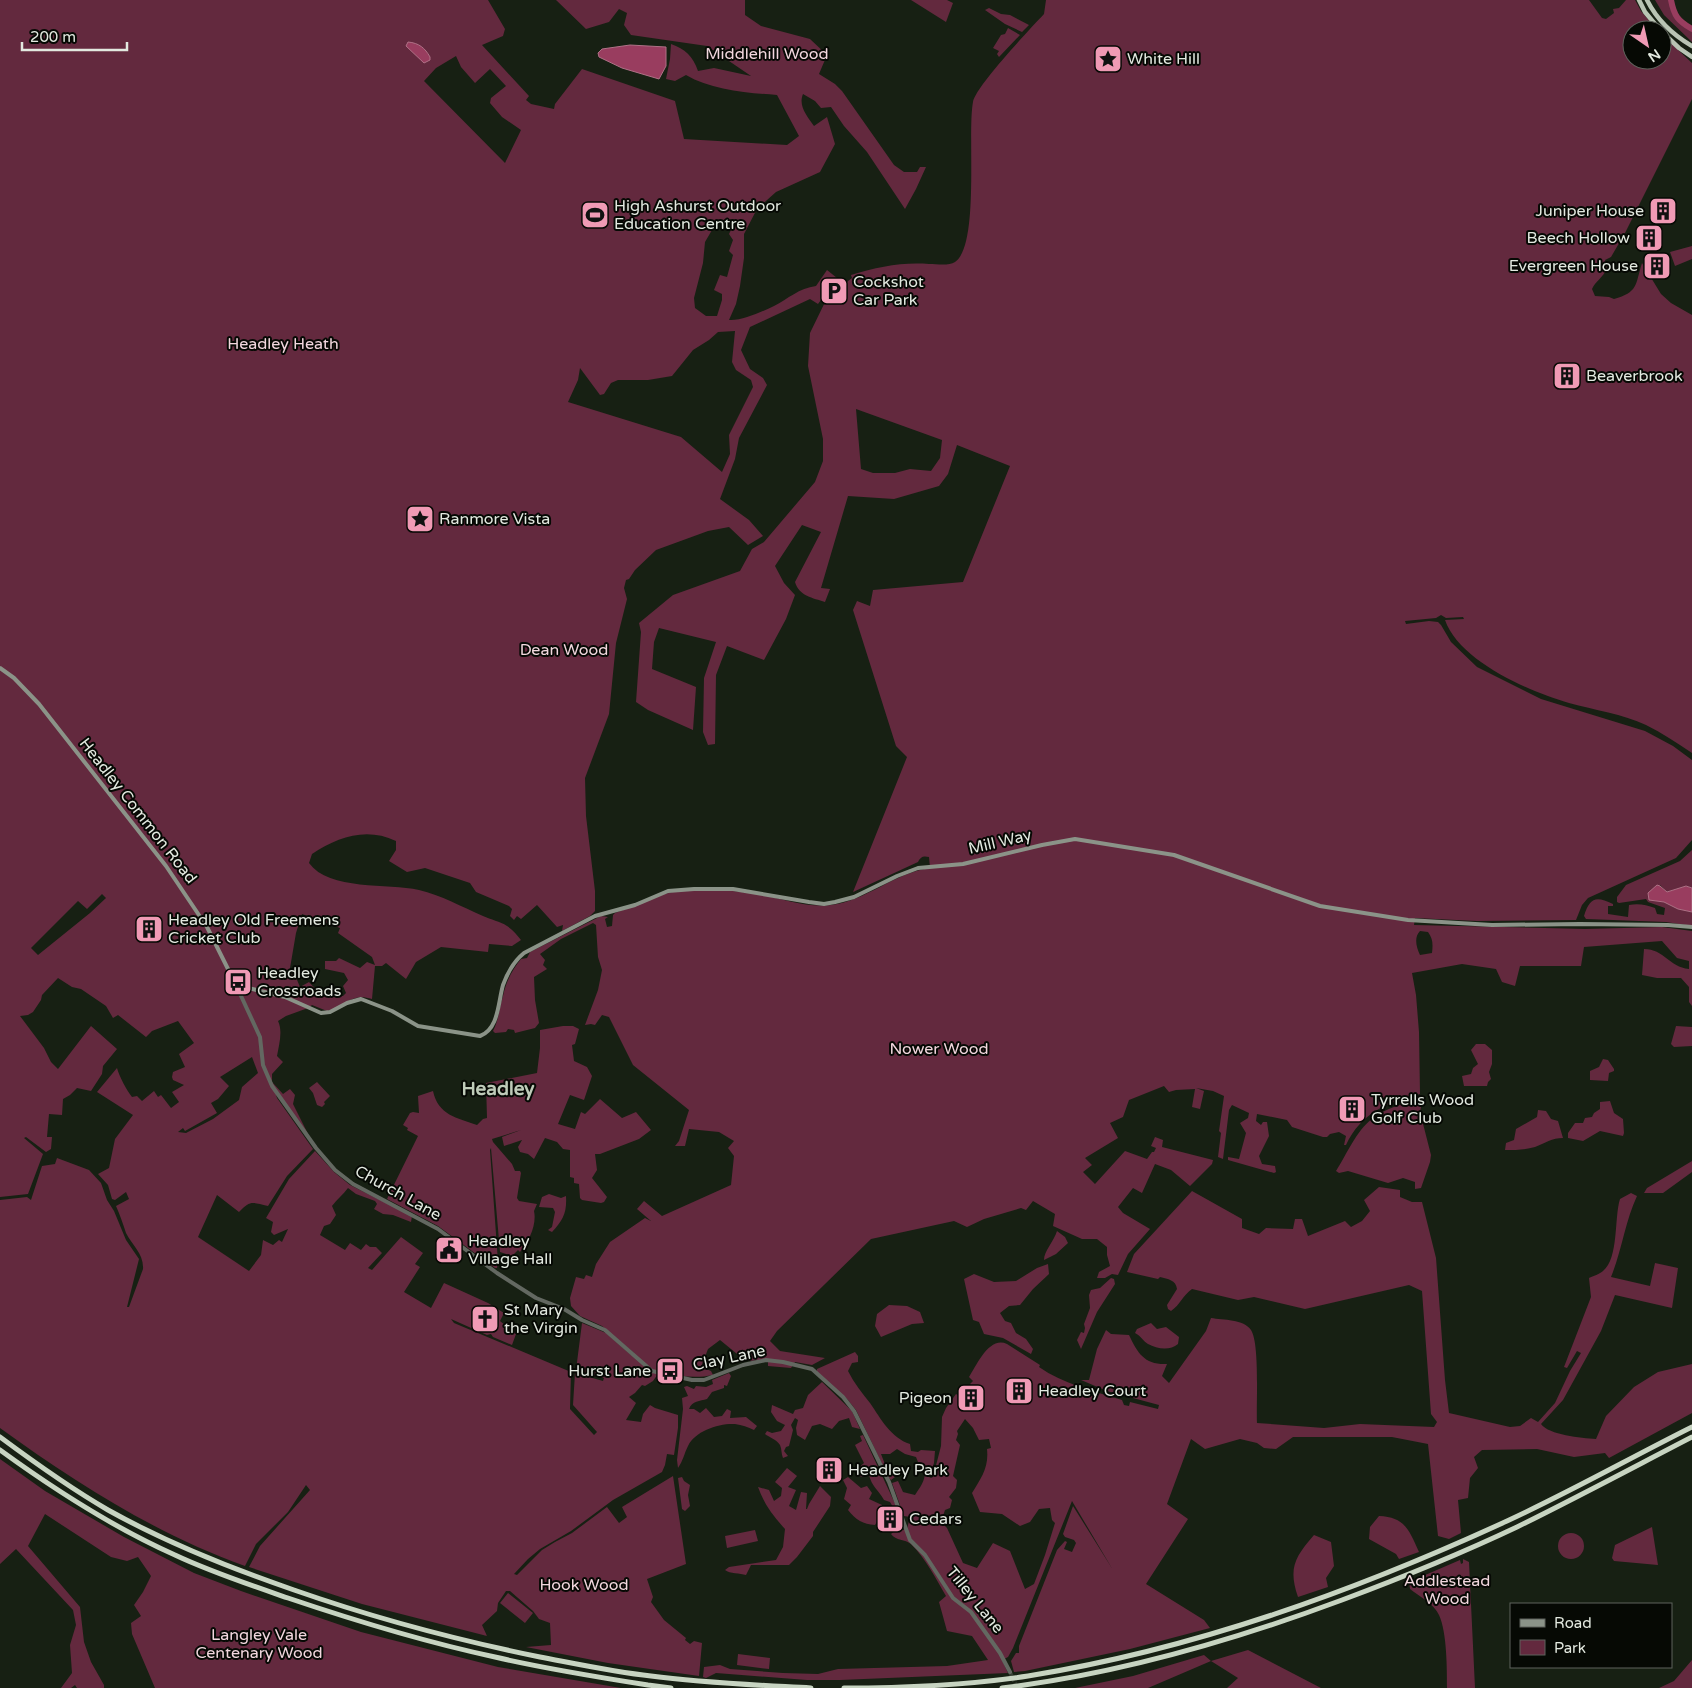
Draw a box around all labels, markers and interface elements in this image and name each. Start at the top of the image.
scale bar [22,20,128,52]
north arrow [1622,20,1672,70]
text: 200 m [30,28,76,46]
park label: Middlehill Wood [705,44,829,64]
place icon: White Hill [1093,44,1123,74]
text: N [1645,45,1663,66]
place label: White Hill [1127,49,1200,69]
place label: High Ashurst Outdoor Education Centre [614,196,782,234]
building icon: Juniper House [1648,196,1678,226]
sports icon: High Ashurst Outdoor Education Centre [580,200,610,230]
place label: Juniper House [1536,201,1644,221]
building icon: Beech Hollow [1634,223,1664,253]
place label: Beech Hollow [1527,228,1630,248]
building icon: Evergreen House [1642,251,1672,281]
place label: Evergreen House [1509,256,1638,276]
place label: Cockshot Car Park [853,272,924,310]
parking icon: Cockshot Car Park [819,276,849,306]
park label: Headley Heath [227,334,339,354]
building icon: Beaverbrook [1552,361,1582,391]
place label: Beaverbrook [1586,366,1683,386]
place icon: Ranmore Vista [405,504,435,534]
place label: Ranmore Vista [439,509,550,529]
park label: Dean Wood [520,640,608,660]
street label: Headley Common Road [75,734,201,888]
street label: Mill Way [966,825,1034,859]
place label: Headley Old Freemens Cricket Club [168,910,339,948]
building icon: Headley Old Freemens Cricket Club [134,914,164,944]
place label: Headley Crossroads [257,963,341,1001]
bus stop icon: Headley Crossroads [223,967,253,997]
park label: Nower Wood [889,1039,989,1059]
district label: Headley [461,1078,535,1101]
place label: Tyrrells Wood Golf Club [1371,1090,1474,1128]
building icon: Tyrrells Wood Golf Club [1337,1094,1367,1124]
street label: Church Lane [351,1161,445,1225]
place label: Headley Village Hall [468,1231,552,1269]
public building icon: Headley Village Hall [434,1235,464,1265]
place label: St Mary the Virgin [504,1300,578,1338]
church icon: St Mary the Virgin [470,1304,500,1334]
street label: Clay Lane [691,1341,767,1375]
bus stop icon: Hurst Lane [655,1356,685,1386]
place label: Hurst Lane [568,1361,651,1381]
building icon: Headley Court [1004,1376,1034,1406]
place label: Headley Court [1038,1381,1146,1401]
building icon: Pigeon [956,1383,986,1413]
place label: Pigeon [899,1388,952,1408]
building icon: Headley Park [814,1455,844,1485]
place label: Headley Park [848,1460,948,1480]
building icon: Cedars [875,1504,905,1534]
place label: Cedars [909,1509,962,1529]
street label: Tilley Lane [942,1563,1008,1637]
park label: Addlestead Wood [1404,1571,1490,1609]
park label: Hook Wood [539,1575,629,1595]
legend [1510,1603,1672,1668]
text: Road [1554,1614,1592,1632]
park label: Langley Vale Centenary Wood [195,1625,323,1663]
text: Park [1554,1639,1586,1657]

